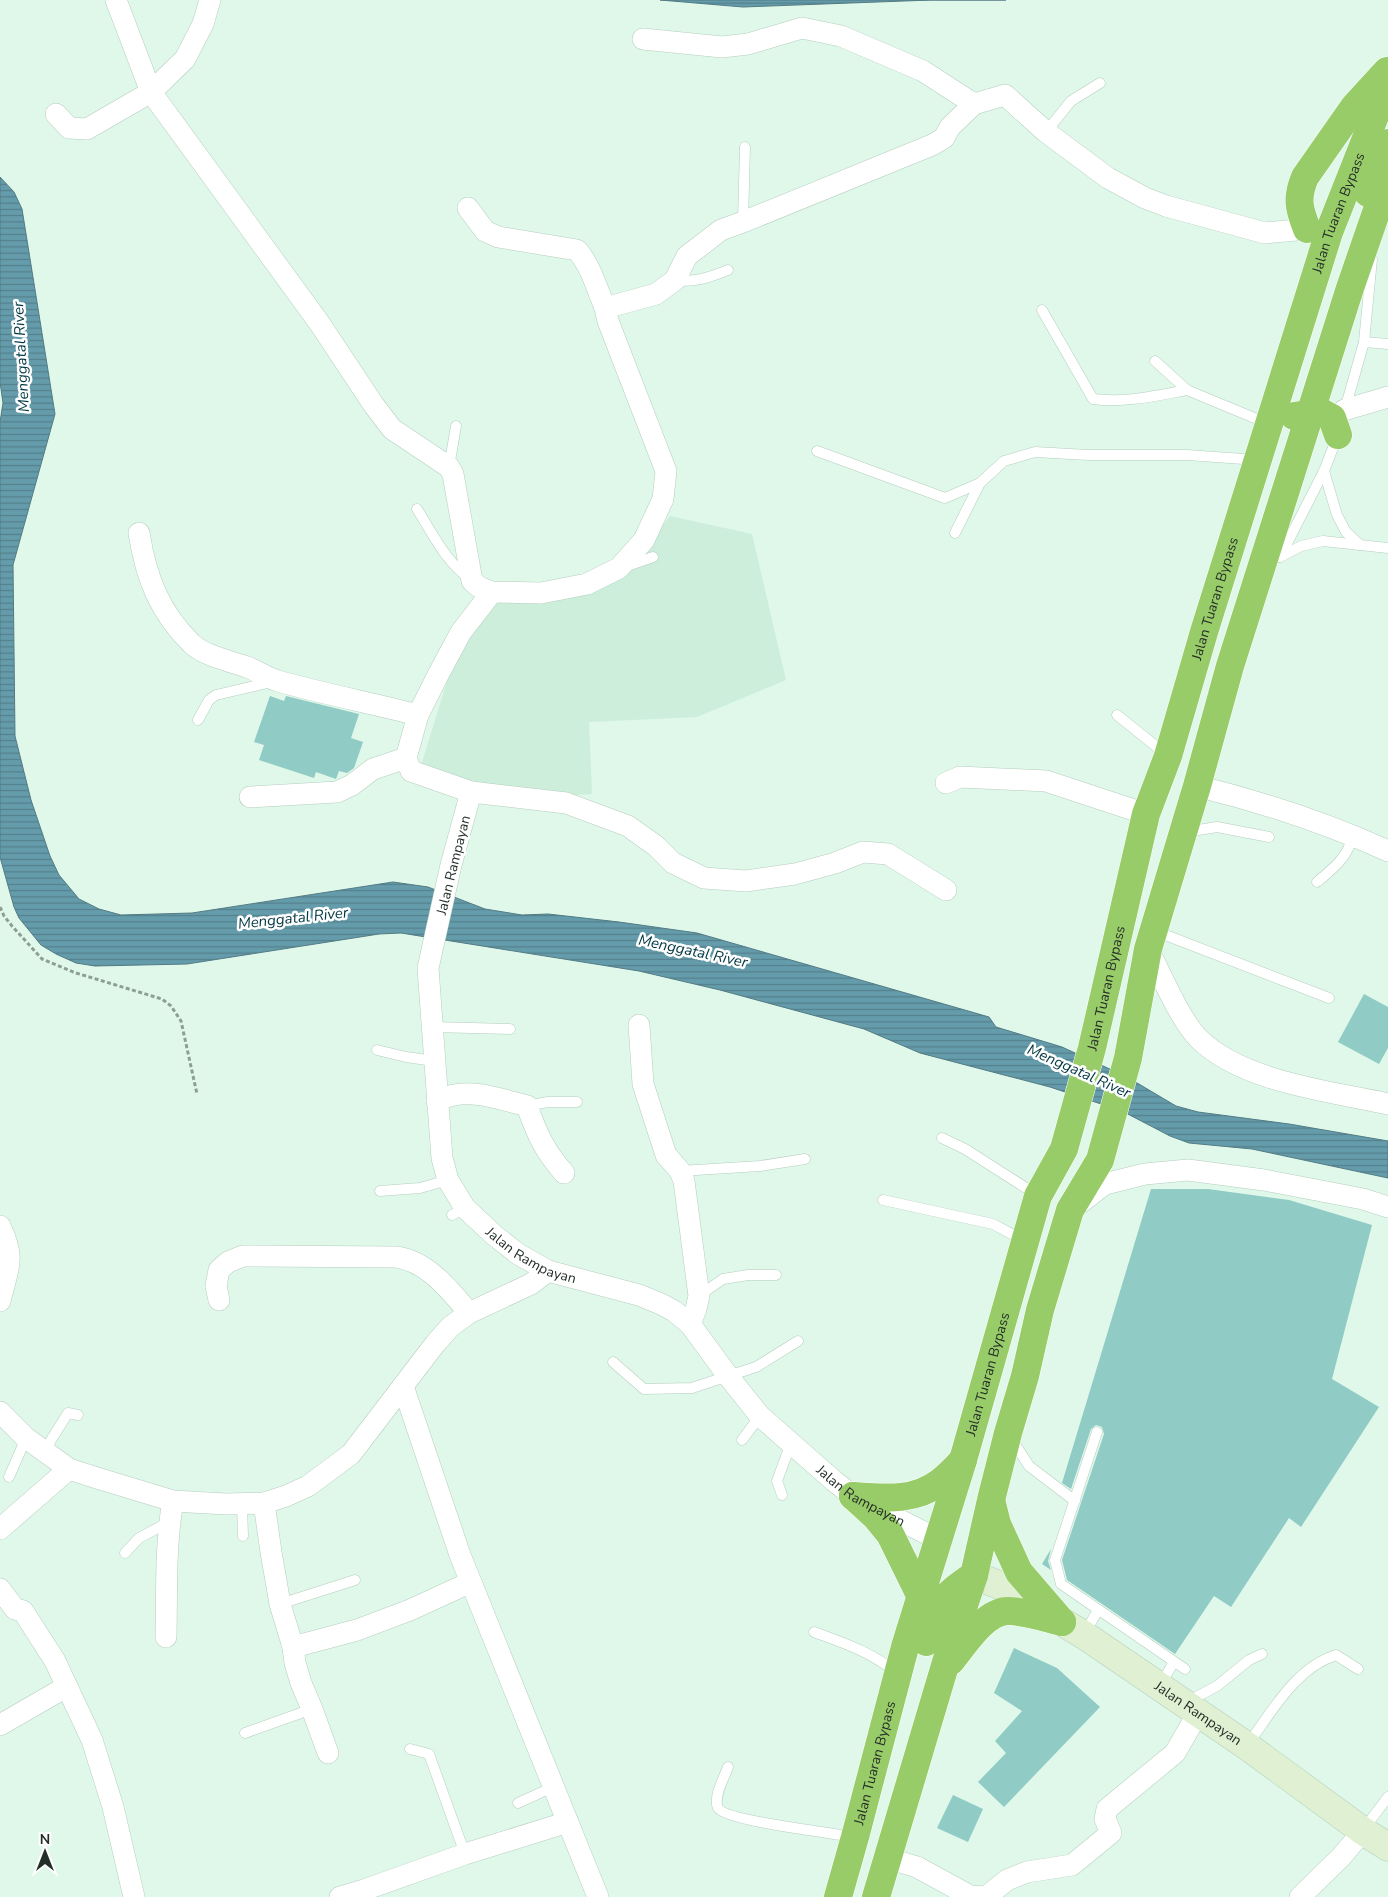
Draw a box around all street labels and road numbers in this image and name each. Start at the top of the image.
street label: Jalan Tuaran Bypass [1307,150,1370,277]
street label: Jalan Tuaran Bypass [1187,535,1243,663]
street label: Jalan Rampayan [432,813,475,918]
street label: Jalan Tuaran Bypass [1082,924,1130,1054]
street label: Jalan Rampayan [481,1222,578,1288]
street label: Jalan Tuaran Bypass [961,1310,1015,1439]
street label: Jalan Rampayan [811,1460,908,1531]
street label: Jalan Rampayan [1150,1676,1246,1750]
street label: Jalan Tuaran Bypass [849,1699,900,1828]

